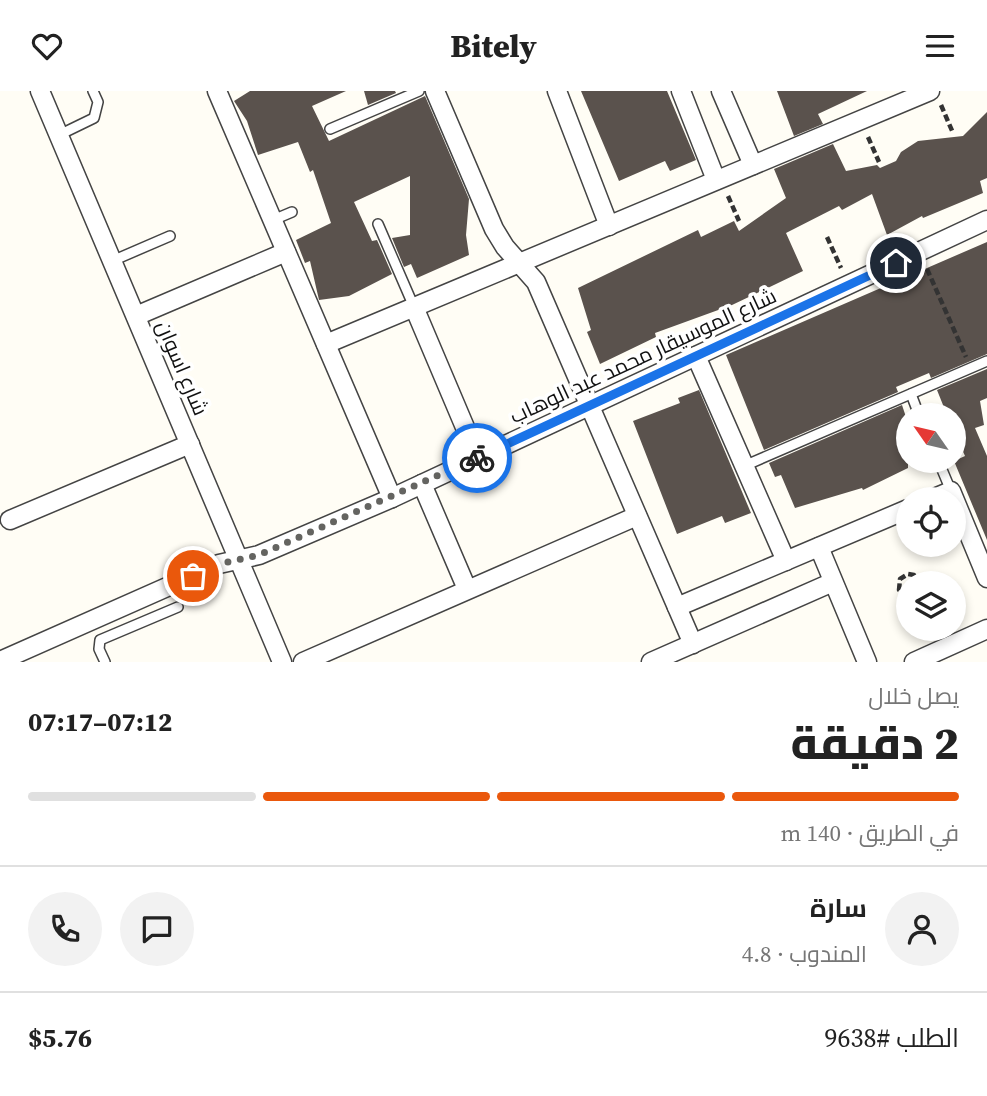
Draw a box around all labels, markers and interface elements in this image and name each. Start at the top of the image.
text: Bitely [450,24,537,68]
icon: heart [28,27,66,65]
icon: menu [921,27,959,65]
pin [866,233,926,293]
icon: home [877,244,915,282]
street label: شارع الموسيقار محمد عبد الوهاب [505,281,781,430]
street label: شارع اسوان [150,316,215,420]
north arrow [896,403,966,473]
map controls [896,403,966,641]
courier [442,423,512,493]
icon: bike [458,439,496,477]
button: locate [896,487,966,557]
pin [163,546,223,606]
icon: bag [174,557,212,595]
button: layers [896,571,966,641]
text: يصل خلال [868,680,959,712]
text: 07:12–07:17 [28,704,172,740]
text: 2 دقيقة [790,711,959,774]
text: في الطريق · 140 m [781,817,959,849]
text: سارة [810,890,867,926]
button: phone [28,892,102,966]
button: chat [120,892,194,966]
button: person [885,892,959,966]
text: المندوب · 4.8 [742,938,867,970]
text: $5.76 [28,1020,92,1056]
text: الطلب #9638 [824,1020,959,1056]

